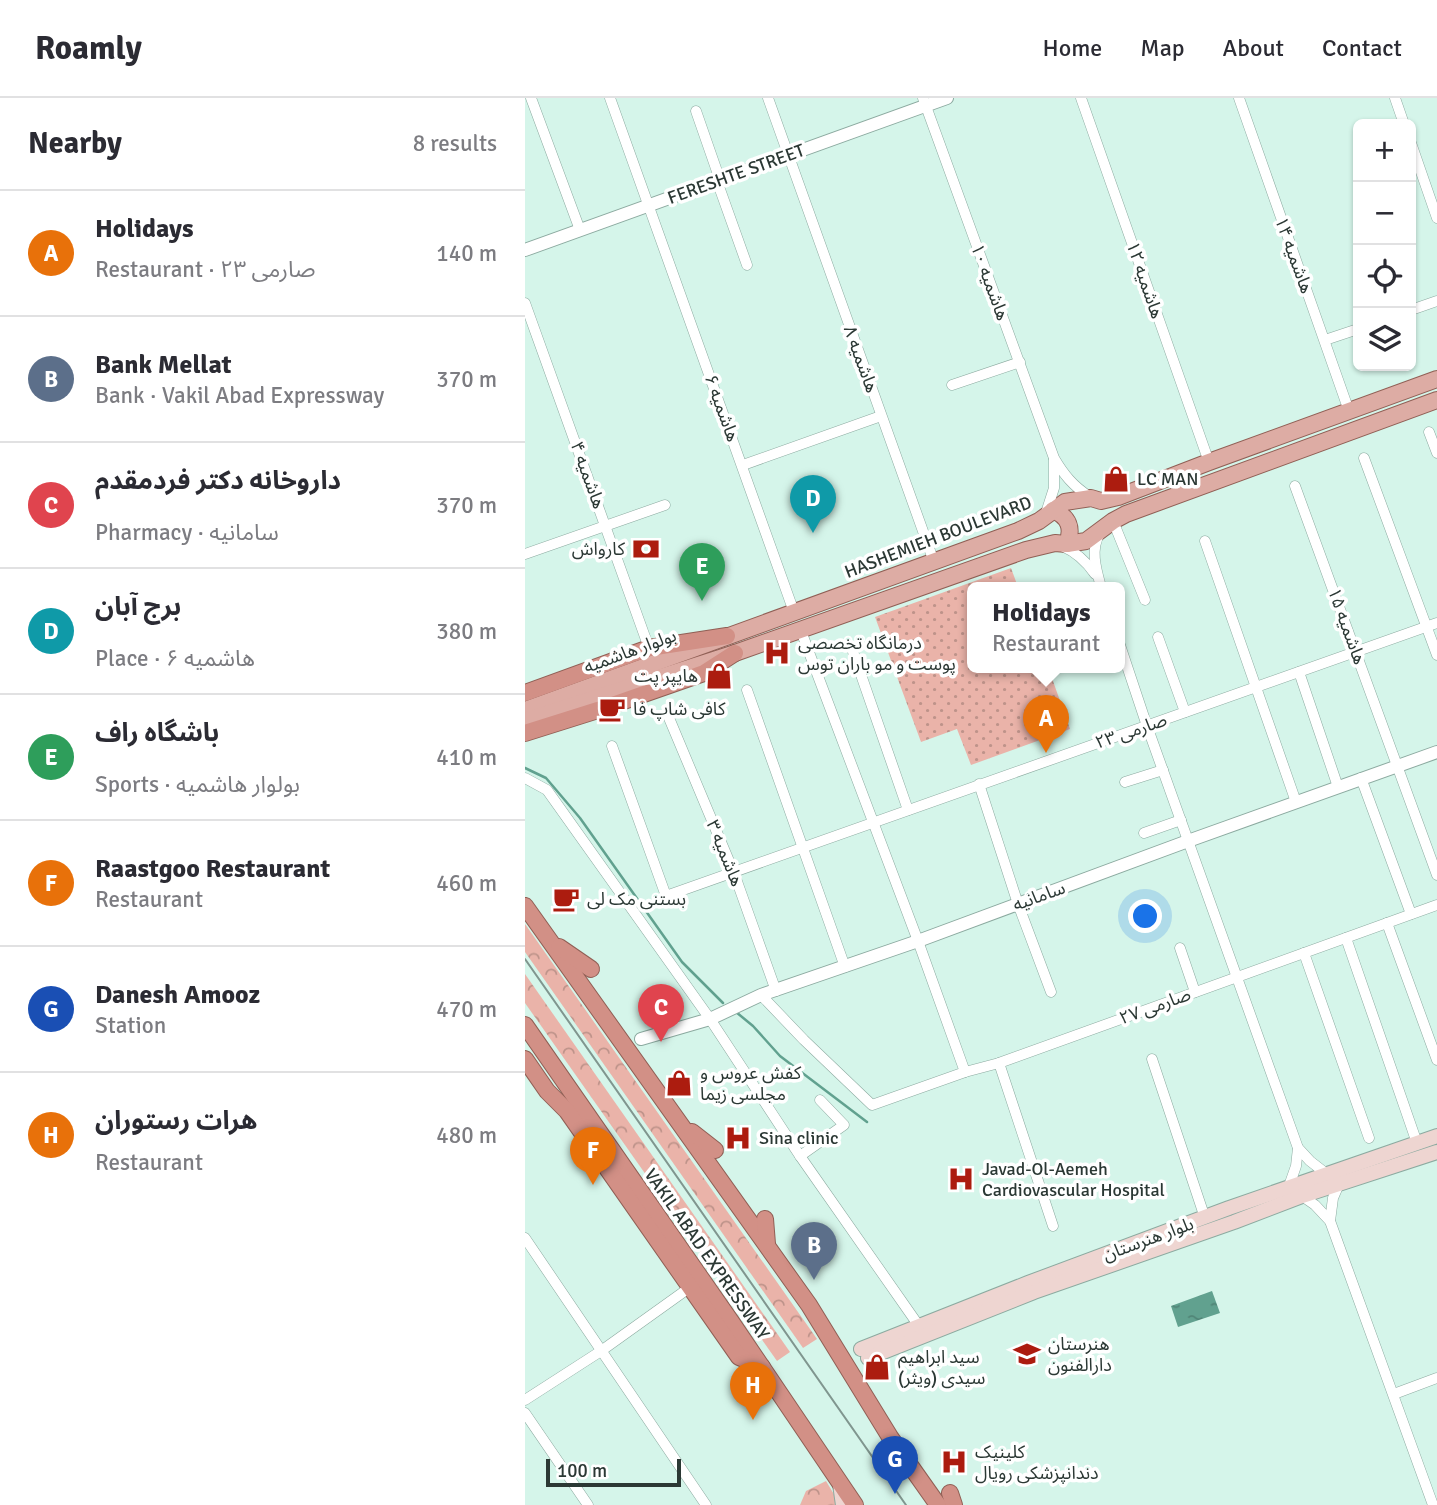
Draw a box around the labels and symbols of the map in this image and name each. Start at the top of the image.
street label: FERESHTE STREET [665,139,808,209]
street label: هاشمیه ۱۴ [1270,214,1318,296]
street label: هاشمیه ۱۲ [1122,239,1168,321]
street label: هاشمیه ۱۰ [966,241,1014,323]
street label: هاشمیه ۸ [839,322,883,396]
street label: هاشمیه ۶ [700,371,744,445]
street label: هاشمیه ۴ [566,438,610,512]
shop icon: LC MAN [1101,464,1131,494]
place label: LC MAN [1137,468,1199,490]
pin: D [790,475,836,533]
street label: HASHEMIEH BOULEVARD [841,491,1035,583]
bank icon: کارواش [631,534,661,564]
place label: کارواش [572,538,626,560]
pin: E [679,543,725,601]
street label: هاشمیه ۱۵ [1323,585,1371,667]
street label: بولوار هاشمیه [581,624,679,678]
place label: درمانگاه تخصصی پوست و مو باران توس [798,632,956,675]
hospital icon: درمانگاه تخصصی پوست و مو باران توس [762,638,792,668]
shop icon: هایپر پت [704,661,734,691]
place label: هایپر پت [634,665,698,687]
cafe icon: کافی شاپ فا [597,694,627,724]
pin: A [1023,695,1069,753]
place label: کافی شاپ فا [633,698,726,721]
street label: صارمی ۲۳ [1092,708,1170,754]
street label: هاشمیه ۳ [702,817,748,889]
street label: سامانیه [1010,876,1068,916]
cafe icon: بستنی مک لی [551,884,581,914]
place label: بستنی مک لی [587,888,686,910]
your location [1128,899,1162,933]
street label: صارمی ۲۷ [1116,983,1194,1029]
pin: C [638,984,684,1042]
place label: کفش عروس و مجلسی زیما [700,1062,802,1105]
shop icon: کفش عروس و مجلسی زیما [664,1068,694,1098]
hospital icon: Sina clinic [723,1123,753,1153]
pin: F [570,1127,616,1185]
place label: Sina clinic [759,1127,839,1149]
place label: Javad-Ol-Aemeh Cardiovascular Hospital [982,1158,1165,1201]
street label: VAKIL ABAD EXPRESSWAY [640,1164,774,1344]
hospital icon: Javad-Ol-Aemeh Cardiovascular Hospital [946,1164,976,1194]
street label: بلوار هنرستان [1100,1212,1196,1266]
pin: B [791,1222,837,1280]
place label: هنرستان دارالفنون [1048,1333,1112,1376]
school or university icon: هنرستان دارالفنون [1012,1339,1042,1369]
place label: سید ابراهیم سیدی (ویثر) [898,1346,985,1389]
shop icon: سید ابراهیم سیدی (ویثر) [862,1352,892,1382]
pin: H [730,1362,776,1420]
pin: G [872,1436,918,1494]
place label: کلینیک دندانپزشکی رویال [975,1441,1099,1484]
hospital icon: کلینیک دندانپزشکی رویال [939,1447,969,1477]
scale bar [546,1456,681,1488]

